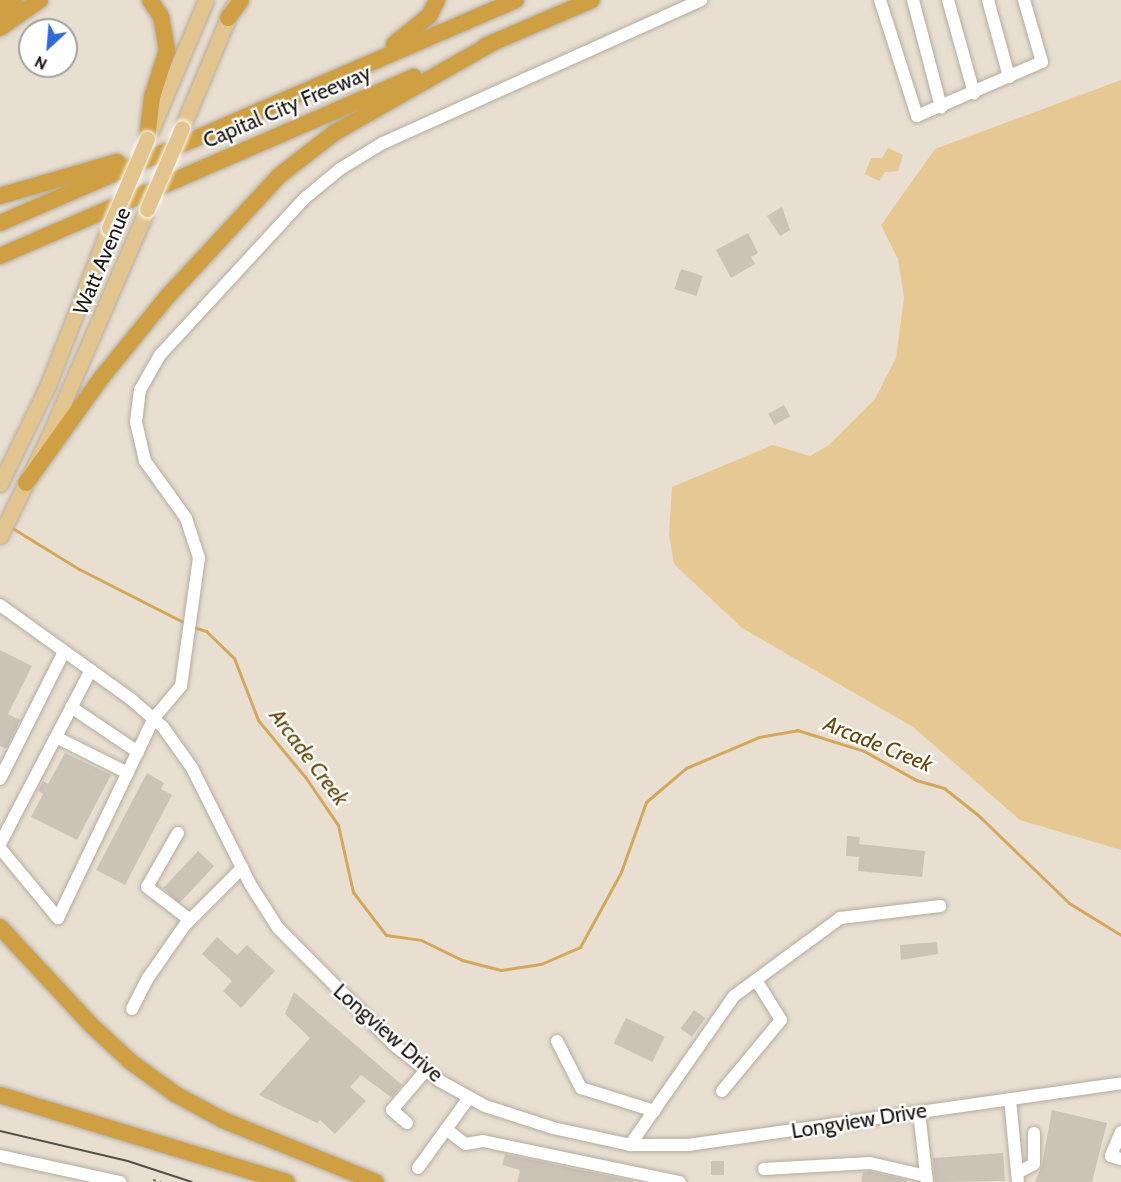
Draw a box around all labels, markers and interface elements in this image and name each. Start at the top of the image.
north arrow [18,18,78,78]
text: N [32,52,50,74]
street label: Capital City Freeway [199,60,375,154]
street label: Watt Avenue [68,203,136,319]
water label: Arcade Creek [264,703,354,811]
water label: Arcade Creek [820,710,936,778]
street label: Longview Drive [328,979,448,1087]
street label: Longview Drive [790,1098,928,1144]

